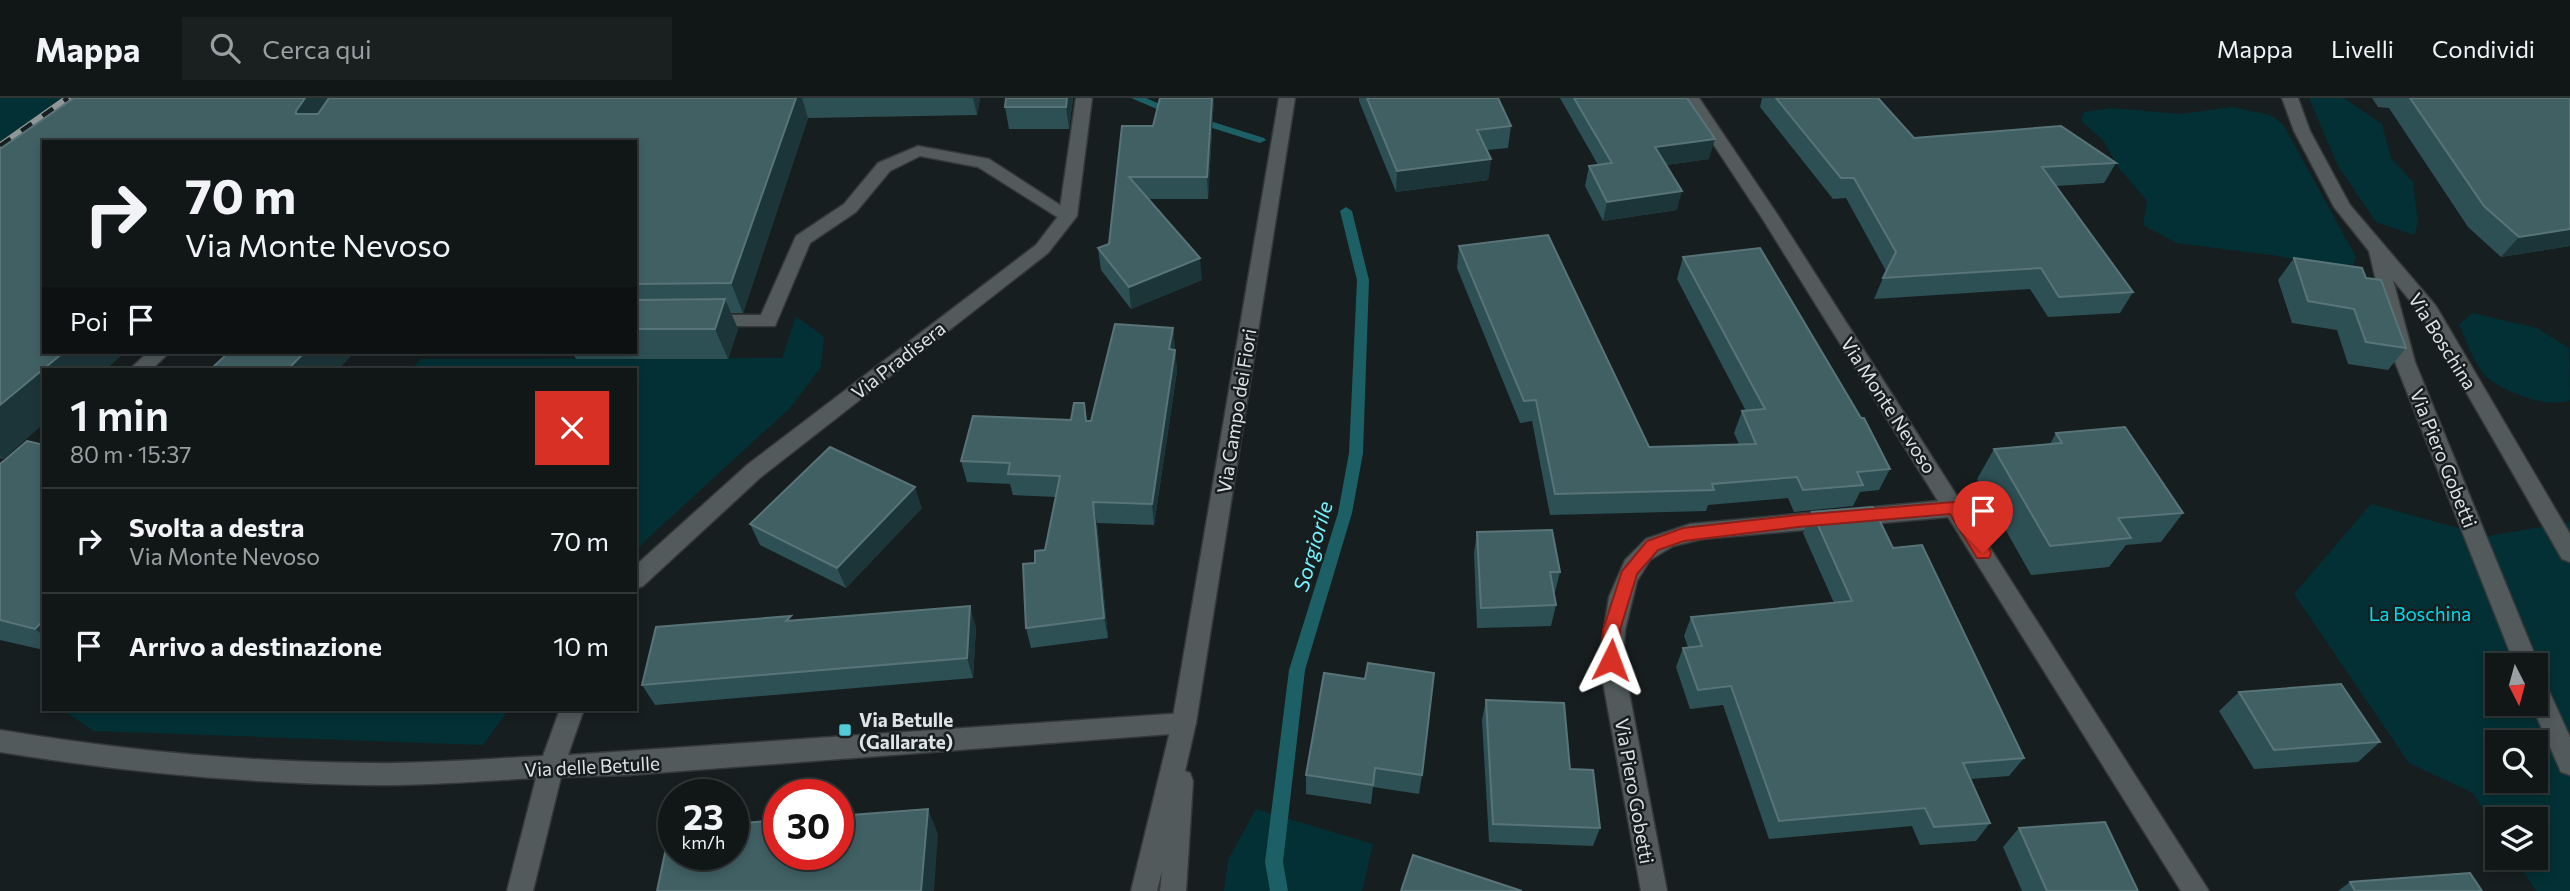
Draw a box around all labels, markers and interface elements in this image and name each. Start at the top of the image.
search box [182,17,672,80]
text: Mappa [35,28,140,69]
icon: search [206,29,244,67]
text: Cerca qui [262,33,372,64]
text: Mappa [2217,34,2293,63]
text: Livelli [2331,34,2394,63]
text: Condividi [2432,34,2535,63]
text: 70 m [185,164,296,224]
icon: right [70,168,161,259]
text: Via Monte Nevoso [185,224,451,264]
street label: Via Boschina [2404,288,2482,394]
icon: arrive [122,301,160,339]
text: Poi [70,305,108,336]
street label: Via Pradisera [847,316,949,404]
street label: Via Campo dei Fiori [1212,327,1260,495]
street label: Via Monte Nevoso [1836,333,1942,477]
street label: Via Piero Gobetti [2406,385,2482,531]
text: 1 min [70,388,169,440]
button: close [535,391,609,465]
text: 80 m · 15:37 [70,440,191,468]
pin [1953,481,2013,553]
icon: arrive [1964,492,2002,530]
water label: Sorgiorile [1287,498,1337,594]
text: Svolta a destra [129,511,304,542]
icon: right [70,522,108,560]
text: 70 m [551,525,609,556]
text: Via Monte Nevoso [129,542,320,570]
park label: La Boschina [2369,602,2471,625]
position arrow [1574,623,1648,697]
icon: arrive [70,627,108,665]
text: Arrivo a destinazione [129,630,382,661]
text: 10 m [553,630,609,661]
north arrow [2485,653,2548,716]
map controls [2485,653,2548,870]
place label: Via Betulle (Gallarate) [859,708,953,753]
street label: Via Piero Gobetti [1611,716,1659,866]
marker: Via Betulle (Gallarate) [837,722,853,738]
button: search [2485,730,2548,793]
street label: Via delle Betulle [523,751,661,781]
speed limit sign: 30 [763,779,854,870]
text: 23 [683,794,724,837]
button: layers [2485,807,2548,870]
text: km/h [682,831,725,853]

